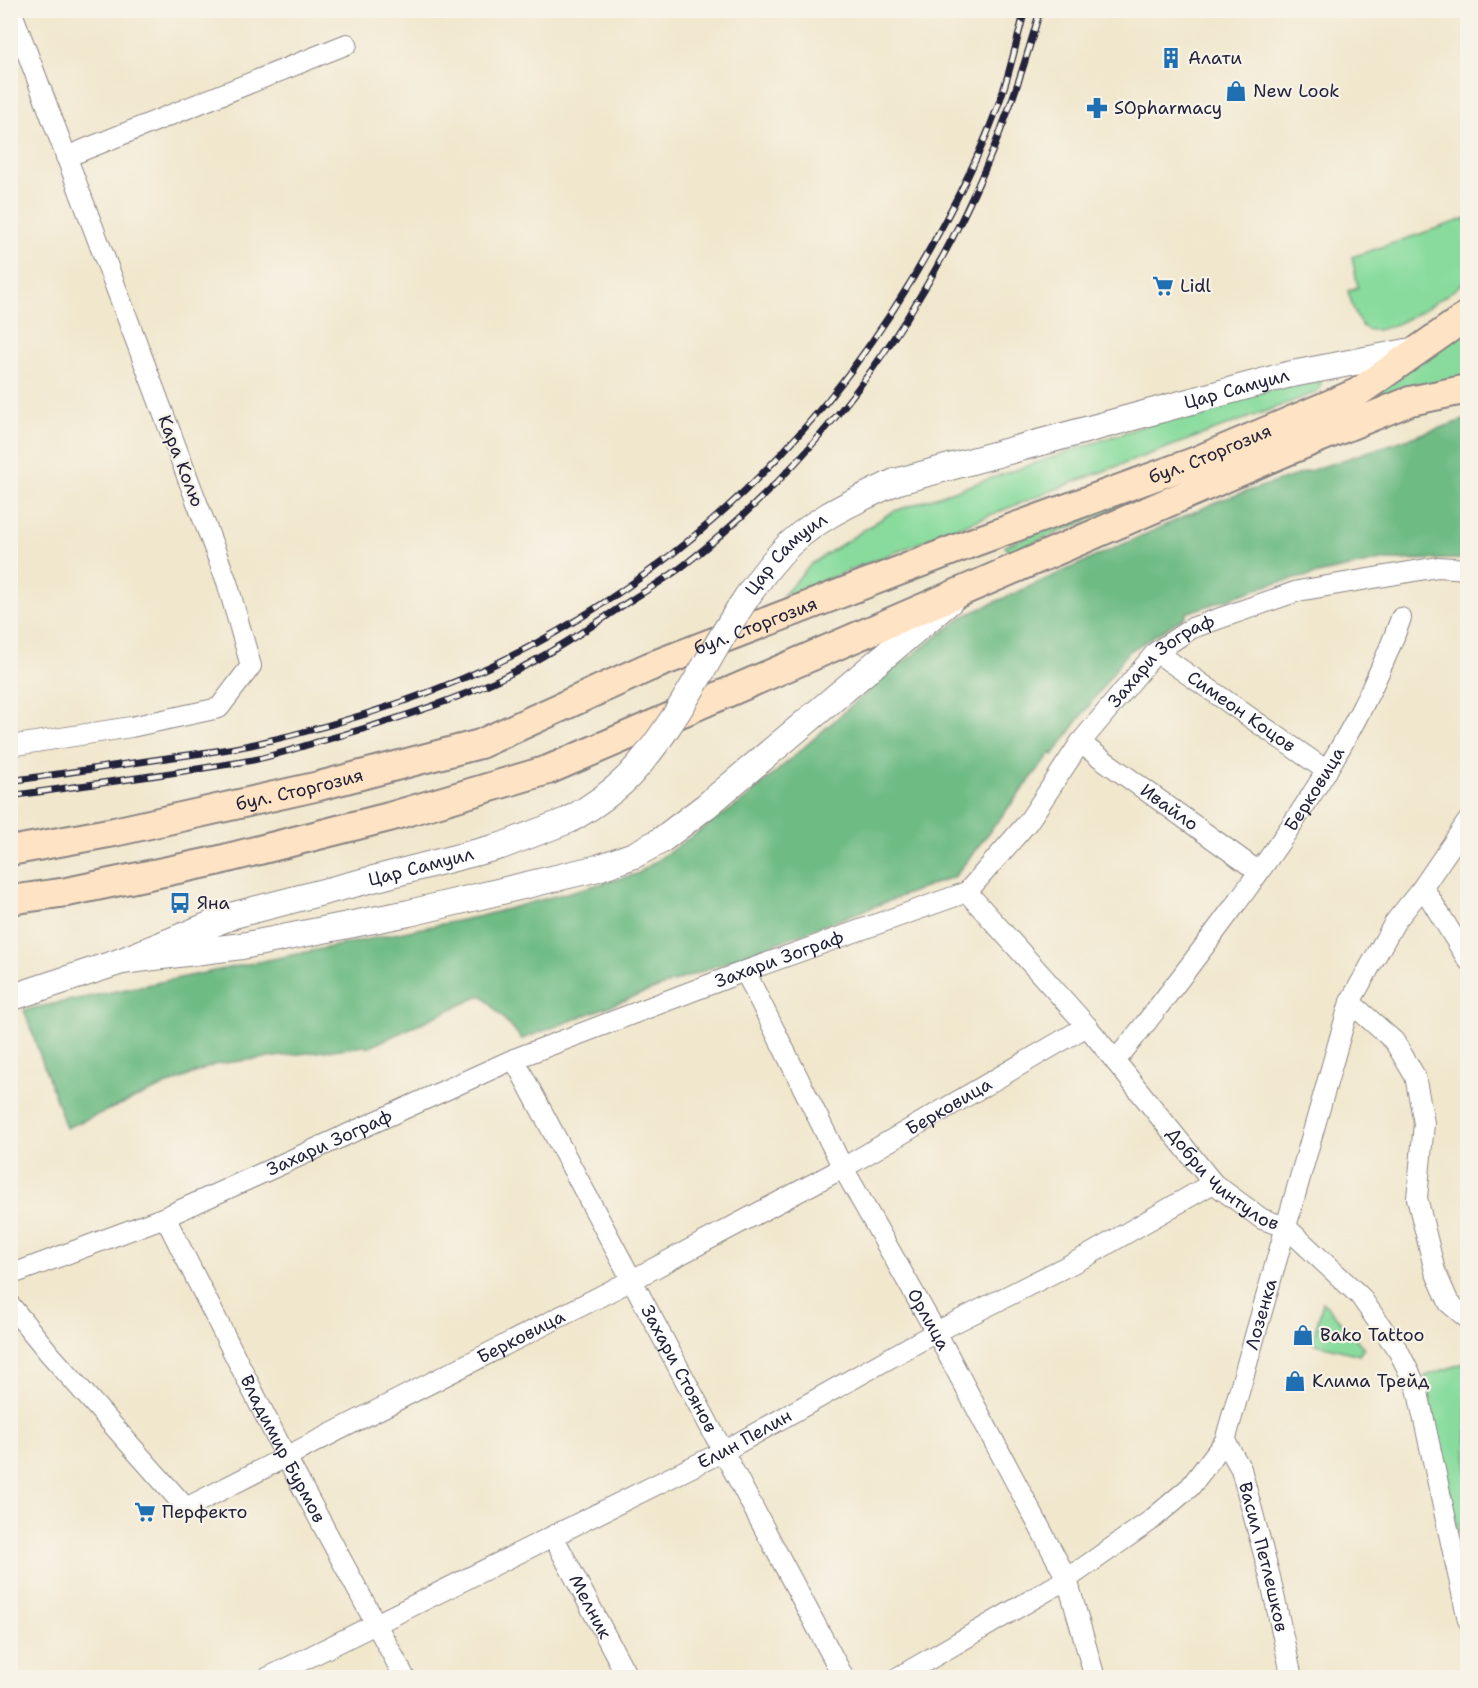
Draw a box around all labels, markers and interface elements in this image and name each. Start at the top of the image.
building icon: Алати [1159,46,1183,70]
place label: Алати [1188,46,1242,70]
shop icon: New Look [1224,79,1248,103]
place label: New Look [1253,79,1340,103]
pharmacy icon: SOpharmacy [1085,96,1109,120]
place label: SOpharmacy [1114,96,1222,120]
supermarket icon: Lidl [1151,274,1175,298]
place label: Lidl [1180,274,1212,298]
street label: Цар Самуил [1181,363,1292,415]
street label: Кара Колю [152,412,210,510]
street label: бул. Сторгозия [1145,419,1275,489]
street label: Цар Самуил [740,507,832,600]
street label: бул. Сторгозия [690,591,821,661]
street label: Захари Зограф [1103,609,1218,713]
street label: Симеон Коцов [1182,665,1300,758]
street label: Берковица [1279,743,1350,836]
street label: бул. Сторгозия [233,763,366,816]
street label: Ивайло [1135,778,1203,836]
street label: Цар Самуил [365,842,476,892]
bus stop icon: Яна [168,891,192,915]
place label: Яна [197,891,230,915]
street label: Захари Зограф [711,925,847,993]
street label: Берковица [902,1072,996,1141]
street label: Захари Зограф [263,1104,396,1181]
street label: Добри Чинтулов [1161,1122,1282,1236]
street label: Лозенка [1240,1276,1283,1353]
street label: Орлица [902,1284,955,1354]
street label: Захари Стоянов [635,1301,723,1437]
street label: Берковица [473,1304,569,1369]
shop icon: Bako Tattoo [1291,1323,1315,1347]
place label: Bako Tattoo [1320,1323,1425,1347]
shop icon: Клима Трейд [1283,1369,1307,1393]
place label: Клима Трейд [1312,1369,1430,1393]
street label: Владимир Бурмов [235,1371,331,1527]
street label: Елин Пелин [693,1404,796,1474]
street label: Васил Петлешков [1233,1479,1294,1634]
supermarket icon: Перфекто [133,1500,157,1524]
place label: Перфекто [162,1500,247,1524]
street label: Мелник [564,1570,617,1643]

